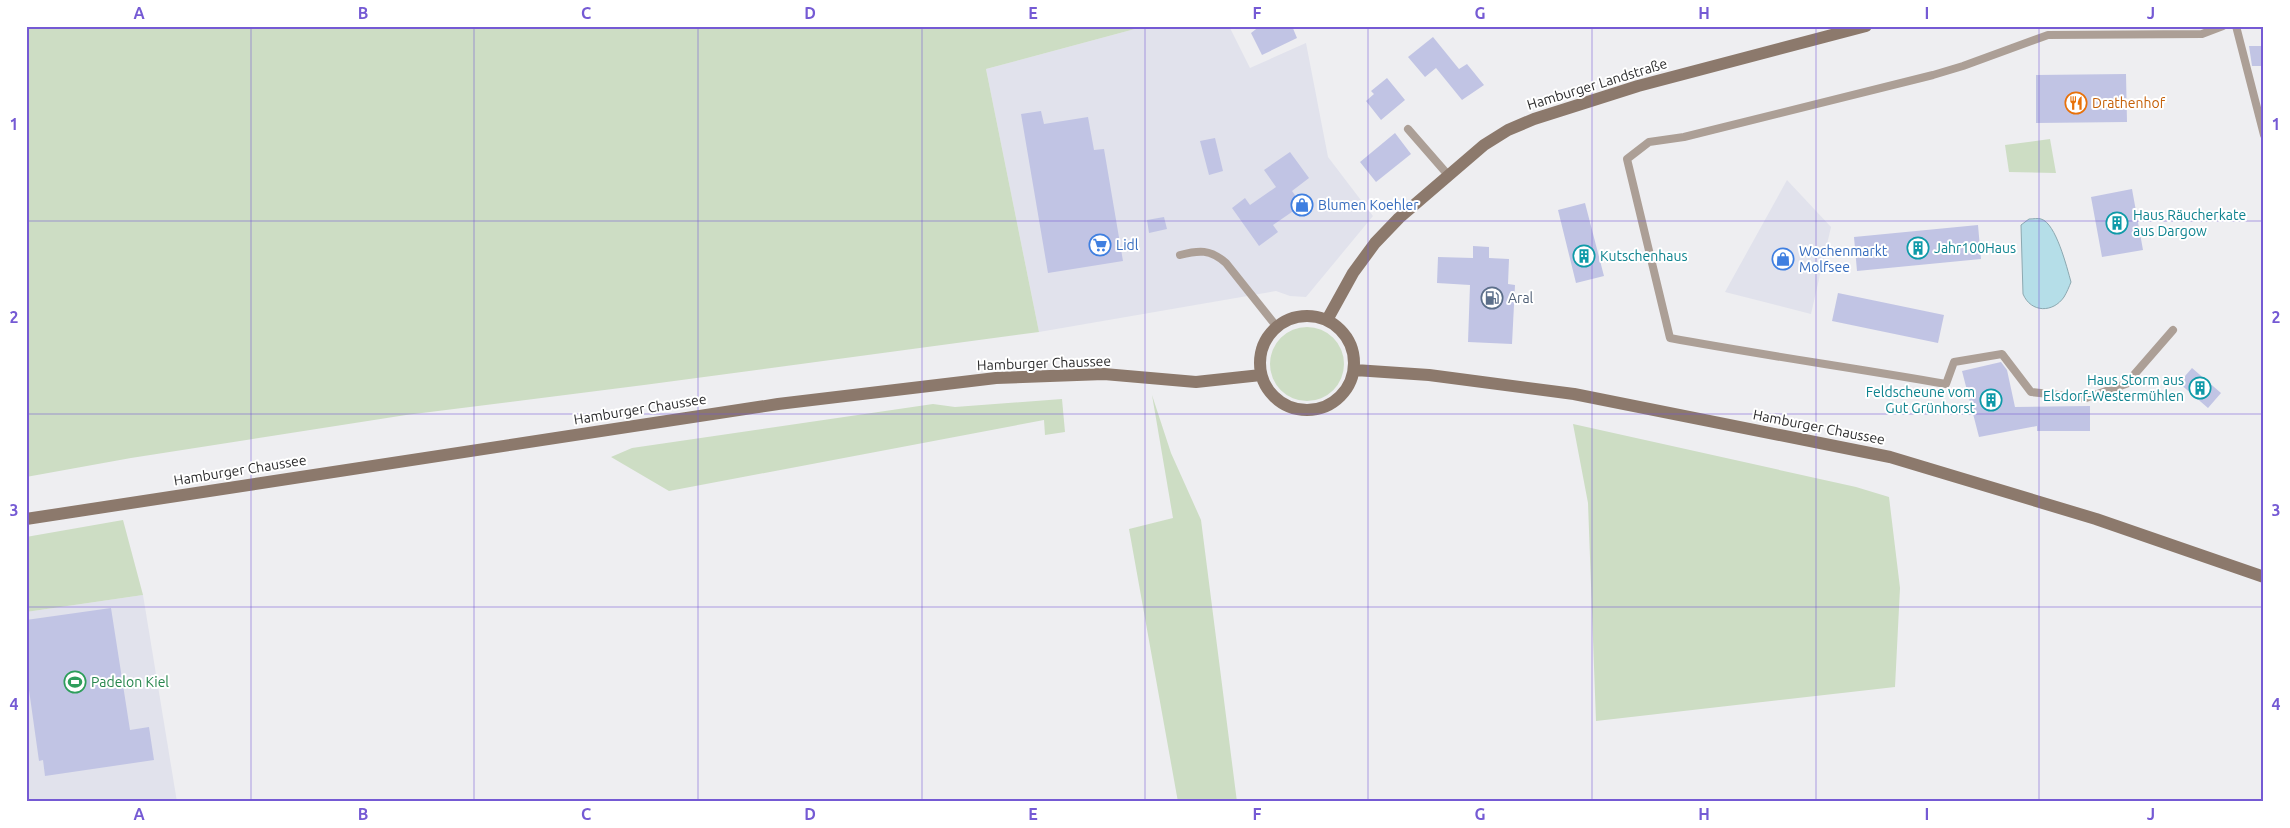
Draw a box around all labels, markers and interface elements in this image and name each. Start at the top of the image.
text: A [133,4,145,22]
text: B [358,4,368,22]
text: C [581,4,591,22]
text: D [804,4,816,22]
text: E [1028,4,1038,22]
text: F [1253,4,1262,22]
text: G [1474,4,1486,22]
text: H [1698,4,1710,22]
text: I [1925,4,1929,22]
text: J [2147,4,2155,22]
street label: Hamburger Landstraße [1525,55,1669,113]
restaurant icon: Drathenhof [2064,91,2088,115]
place label: Drathenhof [2092,95,2166,111]
text: 1 [9,115,19,133]
text: 1 [2271,115,2281,133]
shop icon: Blumen Koehler [1290,193,1314,217]
place label: Blumen Koehler [1318,197,1419,213]
place label: Haus Räucherkate aus Dargow [2133,207,2246,239]
building icon: Haus Räucherkate aus Dargow [2105,211,2129,235]
supermarket icon: Lidl [1088,233,1112,257]
building icon: Jahr100Haus [1906,236,1930,260]
place label: Lidl [1116,237,1139,253]
place label: Jahr100Haus [1934,240,2016,256]
place label: Wochenmarkt Molfsee [1799,243,1888,275]
building icon: Kutschenhaus [1572,244,1596,268]
shop icon: Wochenmarkt Molfsee [1771,247,1795,271]
place label: Kutschenhaus [1600,248,1688,264]
fuel station icon: Aral [1480,286,1504,310]
place label: Aral [1508,290,1534,306]
text: 2 [9,308,19,326]
text: 2 [2271,308,2281,326]
street label: Hamburger Chaussee [977,353,1111,373]
place label: Haus Storm aus Elsdorf-Westermühlen [2043,372,2184,404]
building icon: Haus Storm aus Elsdorf-Westermühlen [2188,376,2212,400]
place label: Feldscheune vom Gut Grünhorst [1866,384,1975,416]
building icon: Feldscheune vom Gut Grünhorst [1979,388,2003,412]
street label: Hamburger Chaussee [572,391,708,427]
street label: Hamburger Chaussee [1752,406,1886,448]
street label: Hamburger Chaussee [172,452,308,488]
text: 3 [9,501,19,519]
text: 3 [2271,501,2281,519]
sports icon: Padelon Kiel [63,670,87,694]
place label: Padelon Kiel [91,674,169,690]
text: 4 [9,695,19,713]
text: 4 [2271,695,2281,713]
text: A [133,805,145,823]
text: B [358,805,368,823]
text: C [581,805,591,823]
text: D [804,805,816,823]
text: E [1028,805,1038,823]
text: F [1253,805,1262,823]
text: G [1474,805,1486,823]
text: H [1698,805,1710,823]
text: I [1925,805,1929,823]
text: J [2147,805,2155,823]

